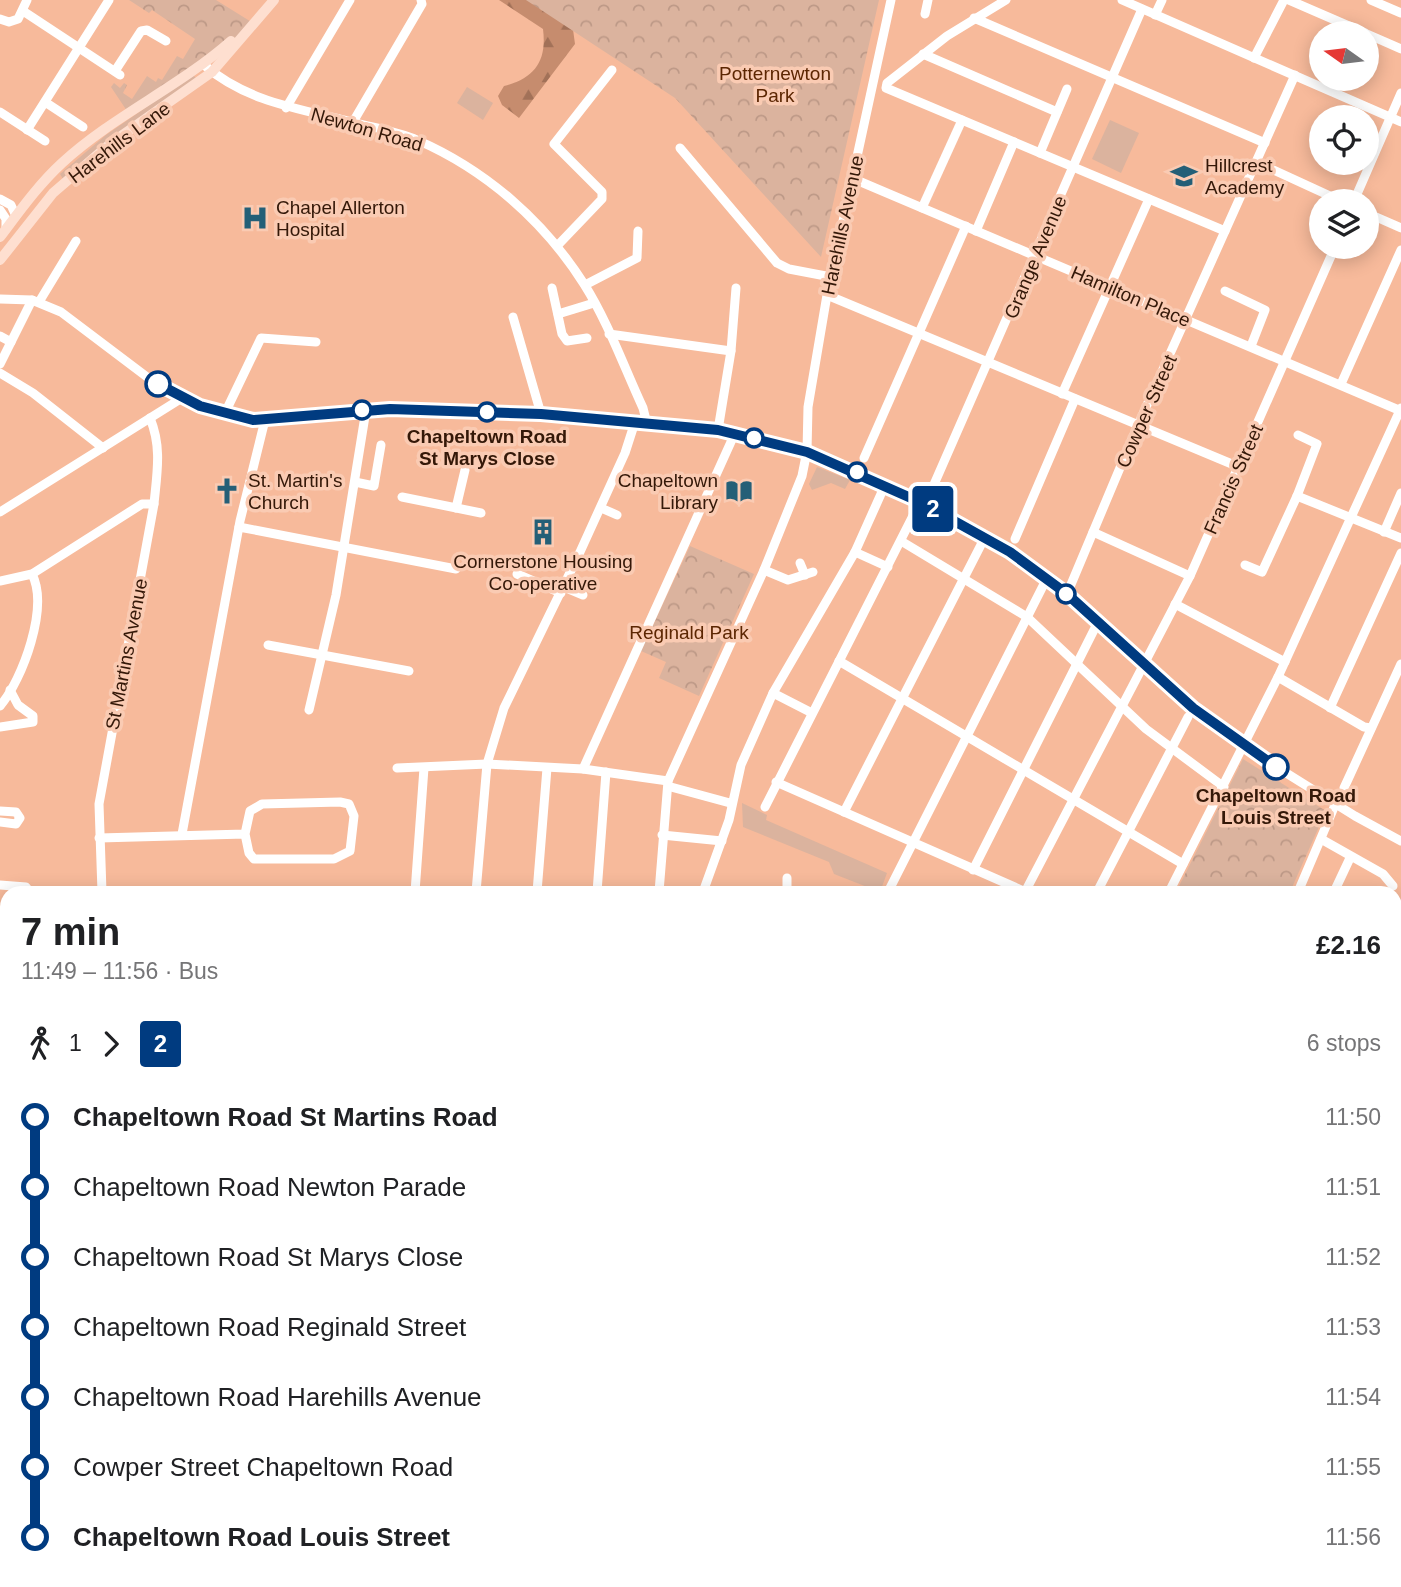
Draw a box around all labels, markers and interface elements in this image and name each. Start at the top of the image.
north arrow [1309,21,1379,91]
map controls [1309,21,1379,259]
park label: Potternewton Park [719,63,831,106]
street label: Harehills Lane [64,97,174,187]
street label: Newton Road [309,104,425,155]
button: locate [1309,105,1379,175]
street label: Harehills Avenue [817,153,868,297]
place label: Hillcrest Academy [1205,155,1285,198]
school or university icon: Hillcrest Academy [1169,161,1199,191]
button: layers [1309,189,1379,259]
street label: Grange Avenue [1000,192,1071,322]
place label: Chapel Allerton Hospital [276,197,405,240]
hospital icon: Chapel Allerton Hospital [240,203,270,233]
street label: Hamilton Place [1068,262,1194,331]
street label: Cowper Street [1112,351,1181,471]
unlabelled marker [145,371,171,397]
unlabelled marker [352,400,372,420]
marker: Chapeltown Road St Marys Close [477,402,497,422]
street label: Francis Street [1200,420,1267,537]
place label: Chapeltown Road St Marys Close [407,426,567,469]
unlabelled marker [744,428,764,448]
unlabelled marker [847,462,867,482]
place label: St. Martin's Church [248,470,342,513]
place label: Chapeltown Library [618,470,718,513]
church icon: St. Martin's Church [212,476,242,506]
library icon: Chapeltown Library [724,476,754,506]
line badge: 2 [910,486,956,532]
text: 2 [926,495,940,522]
building icon: Cornerstone Housing Co-operative [528,517,558,547]
place label: Cornerstone Housing Co-operative [453,551,633,594]
street label: St Martins Avenue [102,577,151,732]
unlabelled marker [1056,584,1076,604]
park label: Reginald Park [629,622,749,643]
marker: Chapeltown Road Louis Street [1263,754,1289,780]
place label: Chapeltown Road Louis Street [1196,785,1356,828]
text: 7 min [21,911,120,953]
text: £2.16 [1316,930,1381,960]
text: 11:49 – 11:56 · Bus [21,958,218,984]
icon: walk [21,1025,59,1063]
icon: forward [92,1025,130,1063]
text: 1 [69,1030,82,1056]
text: 2 [154,1030,167,1057]
text: 6 stops [1307,1030,1381,1056]
text: Chapeltown Road St Martins Road [73,1102,498,1132]
text: 11:50 [1325,1104,1381,1130]
text: Chapeltown Road Newton Parade [73,1172,466,1202]
text: 11:51 [1325,1174,1381,1200]
text: Chapeltown Road St Marys Close [73,1242,463,1272]
text: 11:52 [1325,1244,1381,1270]
text: Chapeltown Road Reginald Street [73,1312,466,1342]
text: 11:53 [1325,1314,1381,1340]
text: Chapeltown Road Harehills Avenue [73,1382,482,1412]
text: 11:54 [1325,1384,1381,1410]
text: Cowper Street Chapeltown Road [73,1452,453,1482]
text: 11:55 [1325,1454,1381,1480]
text: Chapeltown Road Louis Street [73,1522,450,1552]
text: 11:56 [1325,1524,1381,1550]

